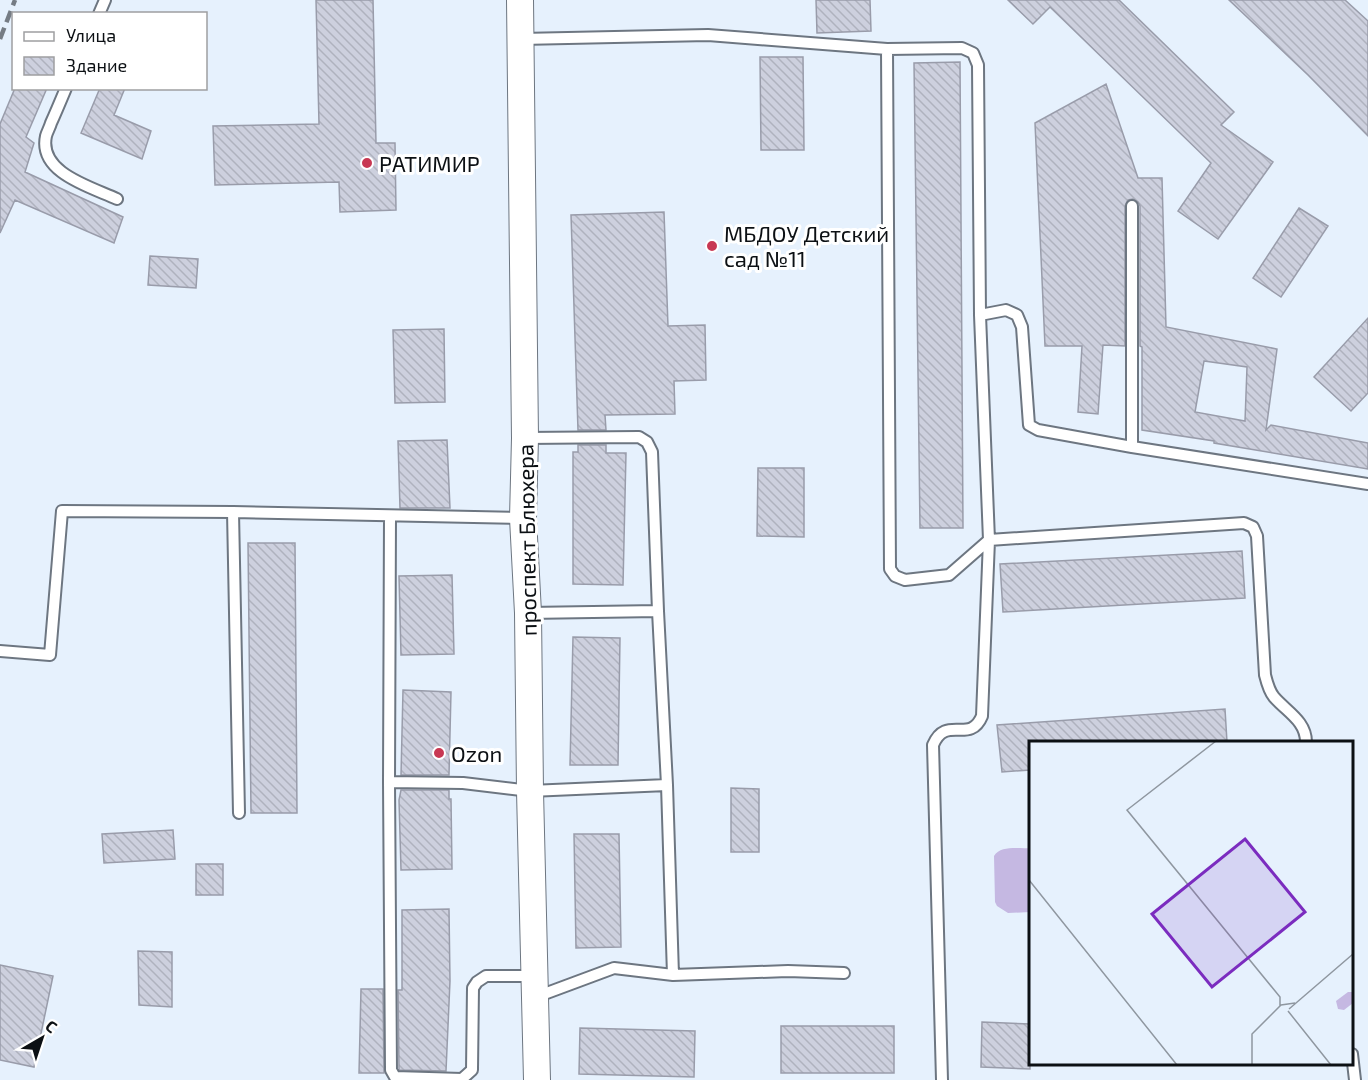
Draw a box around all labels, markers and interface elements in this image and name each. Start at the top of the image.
legend [12,12,207,90]
text: Улица [66,24,116,46]
text: Здание [66,54,127,76]
place label: РАТИМИР [379,150,480,176]
marker: РАТИМИР [360,156,374,170]
place label: МБДОУ Детский сад №11 [724,220,889,271]
marker: МБДОУ Детский сад №11 [705,239,719,253]
street label: проспект Блюхера [511,444,541,636]
place label: Ozon [451,740,502,766]
inset map [1029,741,1353,1065]
marker: Ozon [432,746,446,760]
north arrow [12,1008,72,1068]
text: С [42,1016,61,1036]

